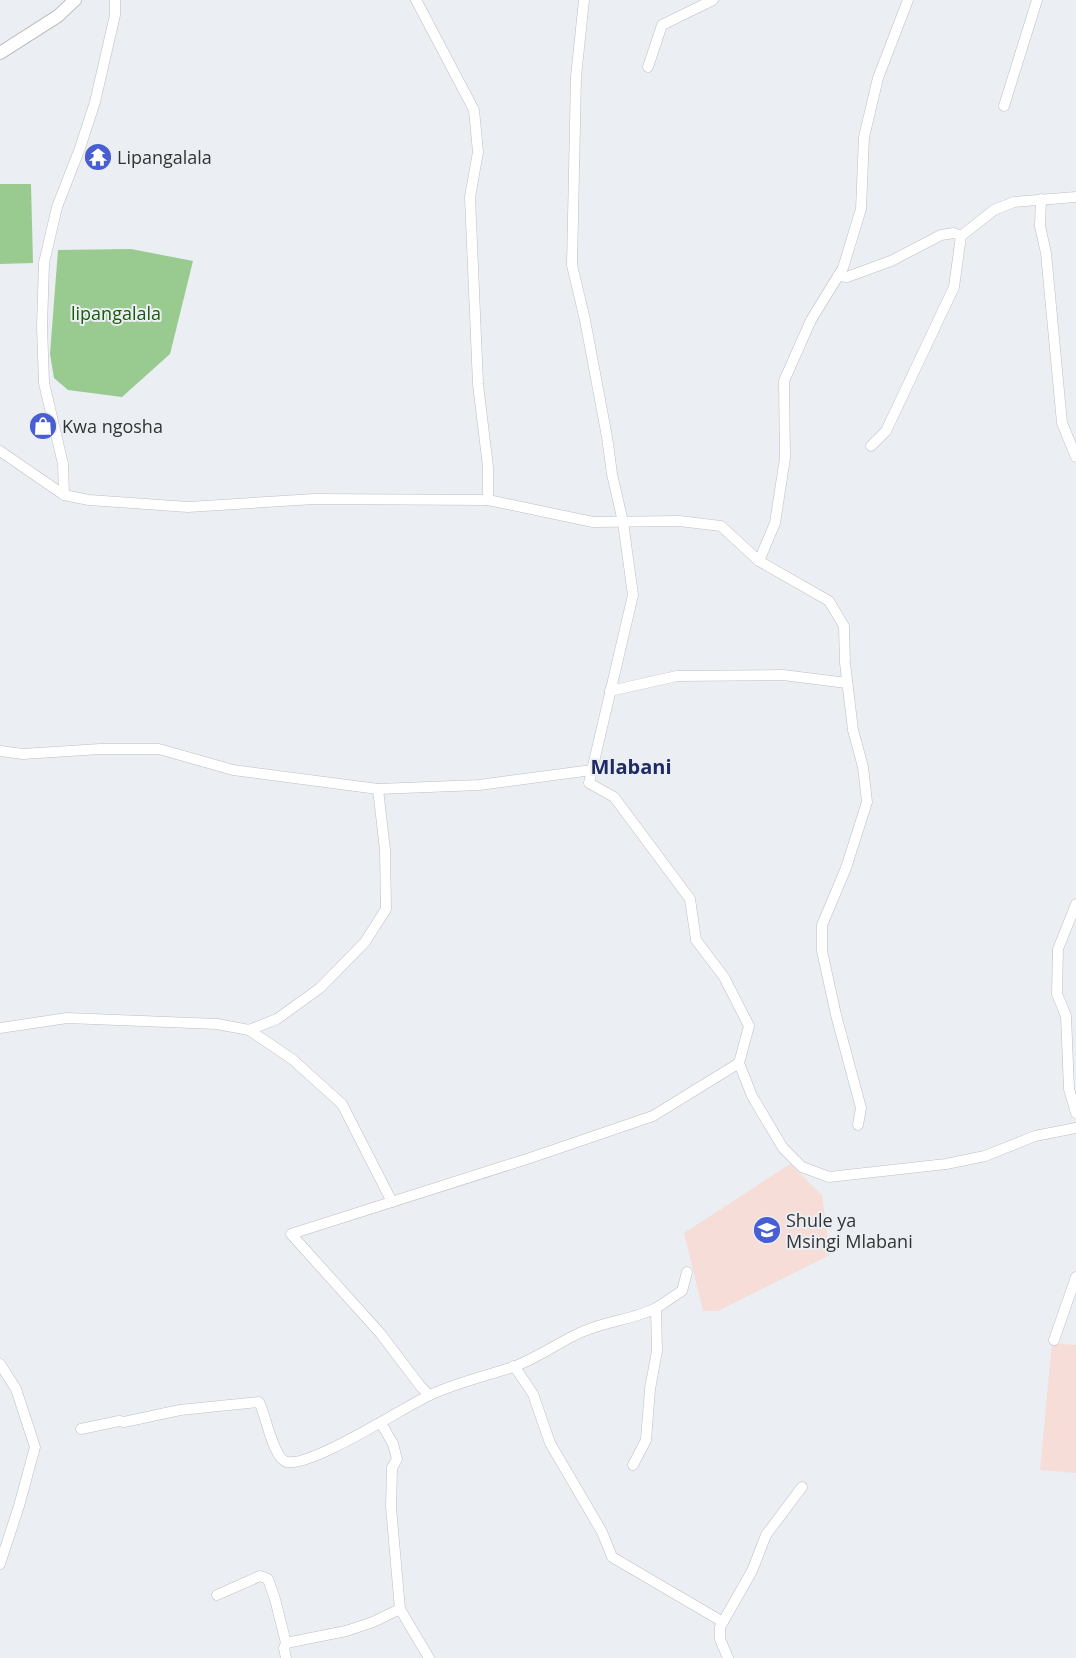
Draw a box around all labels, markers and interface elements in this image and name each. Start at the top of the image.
temple icon: Lipangalala [83,142,113,172]
place label: Lipangalala [117,145,212,169]
park label: lipangalala [71,301,161,325]
shop icon: Kwa ngosha [28,411,58,441]
place label: Kwa ngosha [62,414,163,438]
district label: Mlabani [590,753,672,780]
place label: Shule ya Msingi Mlabani [786,1208,913,1253]
school or university icon: Shule ya Msingi Mlabani [752,1215,782,1245]

